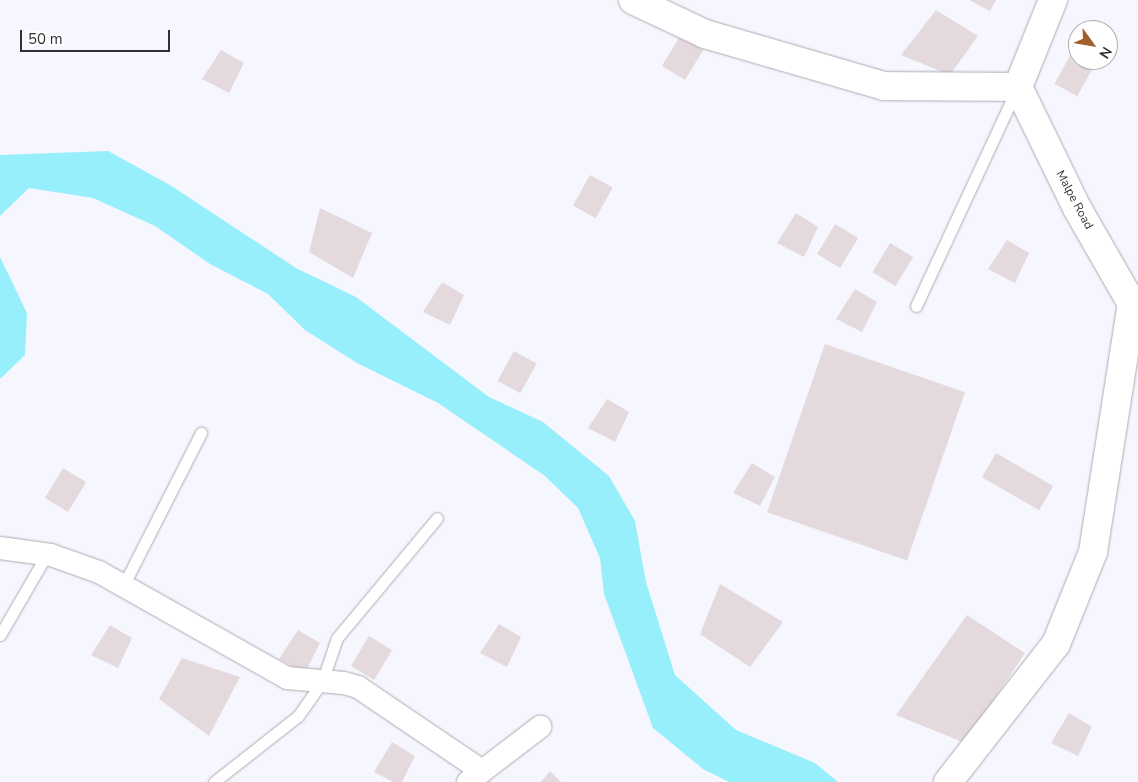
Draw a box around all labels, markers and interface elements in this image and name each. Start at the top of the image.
scale bar [22,20,172,52]
north arrow [1068,20,1118,70]
text: 50 m [28,29,63,49]
text: N [1094,43,1116,62]
street label: Malpe Road [1052,168,1096,232]

